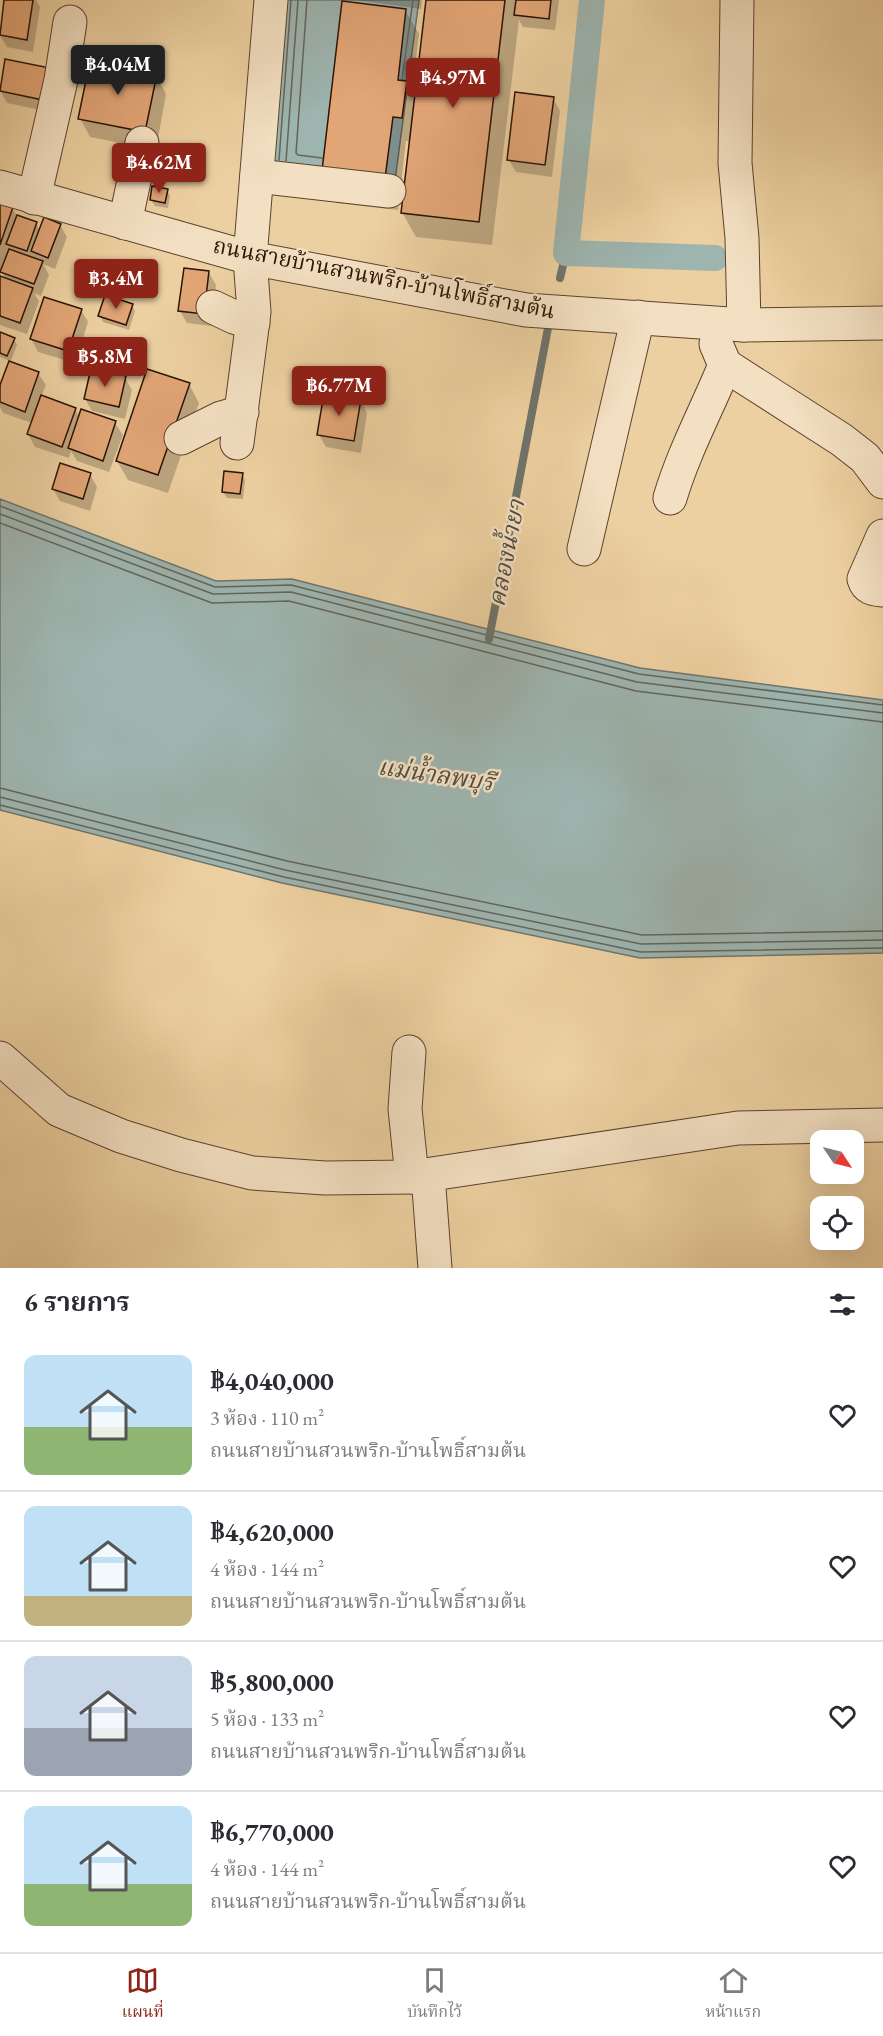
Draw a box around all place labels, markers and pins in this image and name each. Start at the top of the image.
pin: ฿4.04M [69,45,167,96]
pin: ฿4.97M [404,58,502,109]
pin: ฿4.62M [110,143,208,194]
pin: ฿3.4M [74,259,158,310]
pin: ฿5.8M [63,337,147,388]
pin: ฿6.77M [290,366,388,417]

